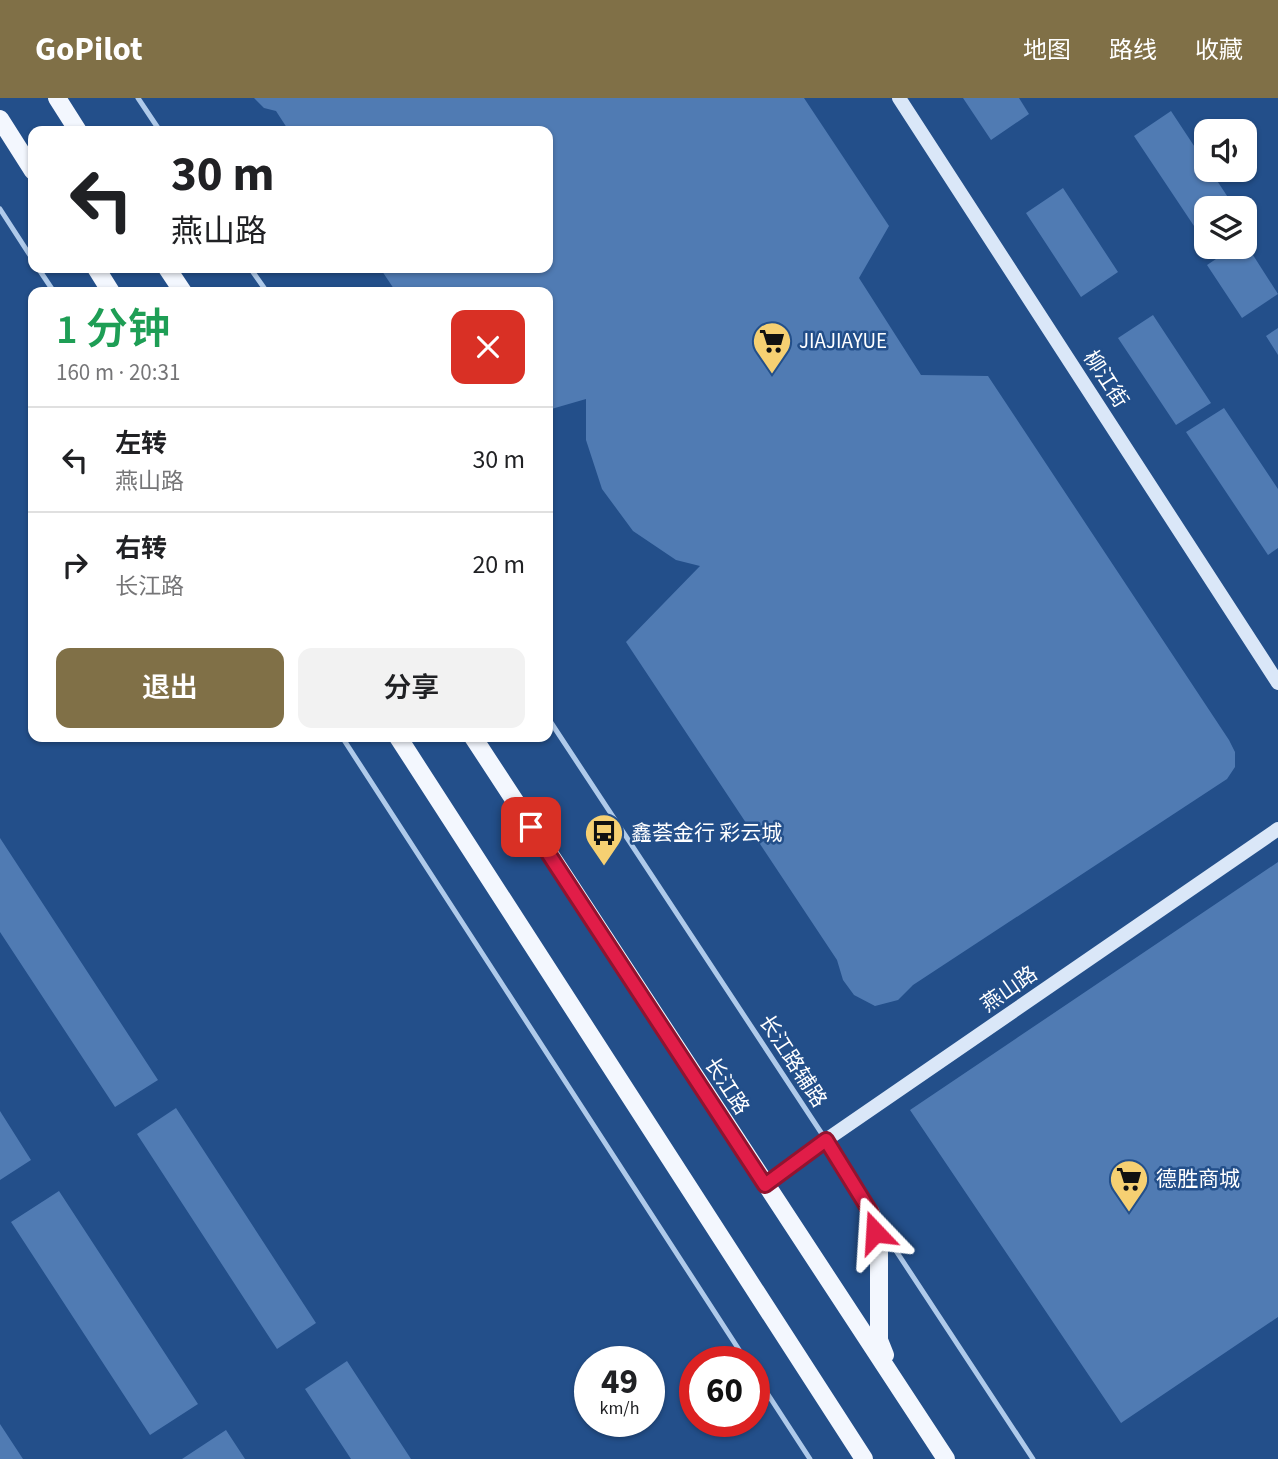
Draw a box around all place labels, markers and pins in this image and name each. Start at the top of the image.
supermarket icon: JIAJIAYUE [751,320,793,375]
place label: JIAJIAYUE [799,326,887,356]
pin [501,797,561,857]
bus stop icon: 鑫荟金行 彩云城 [583,812,625,867]
place label: 鑫荟金行 彩云城 [631,818,782,848]
supermarket icon: 德胜商城 [1108,1158,1150,1213]
place label: 德胜商城 [1156,1164,1240,1194]

